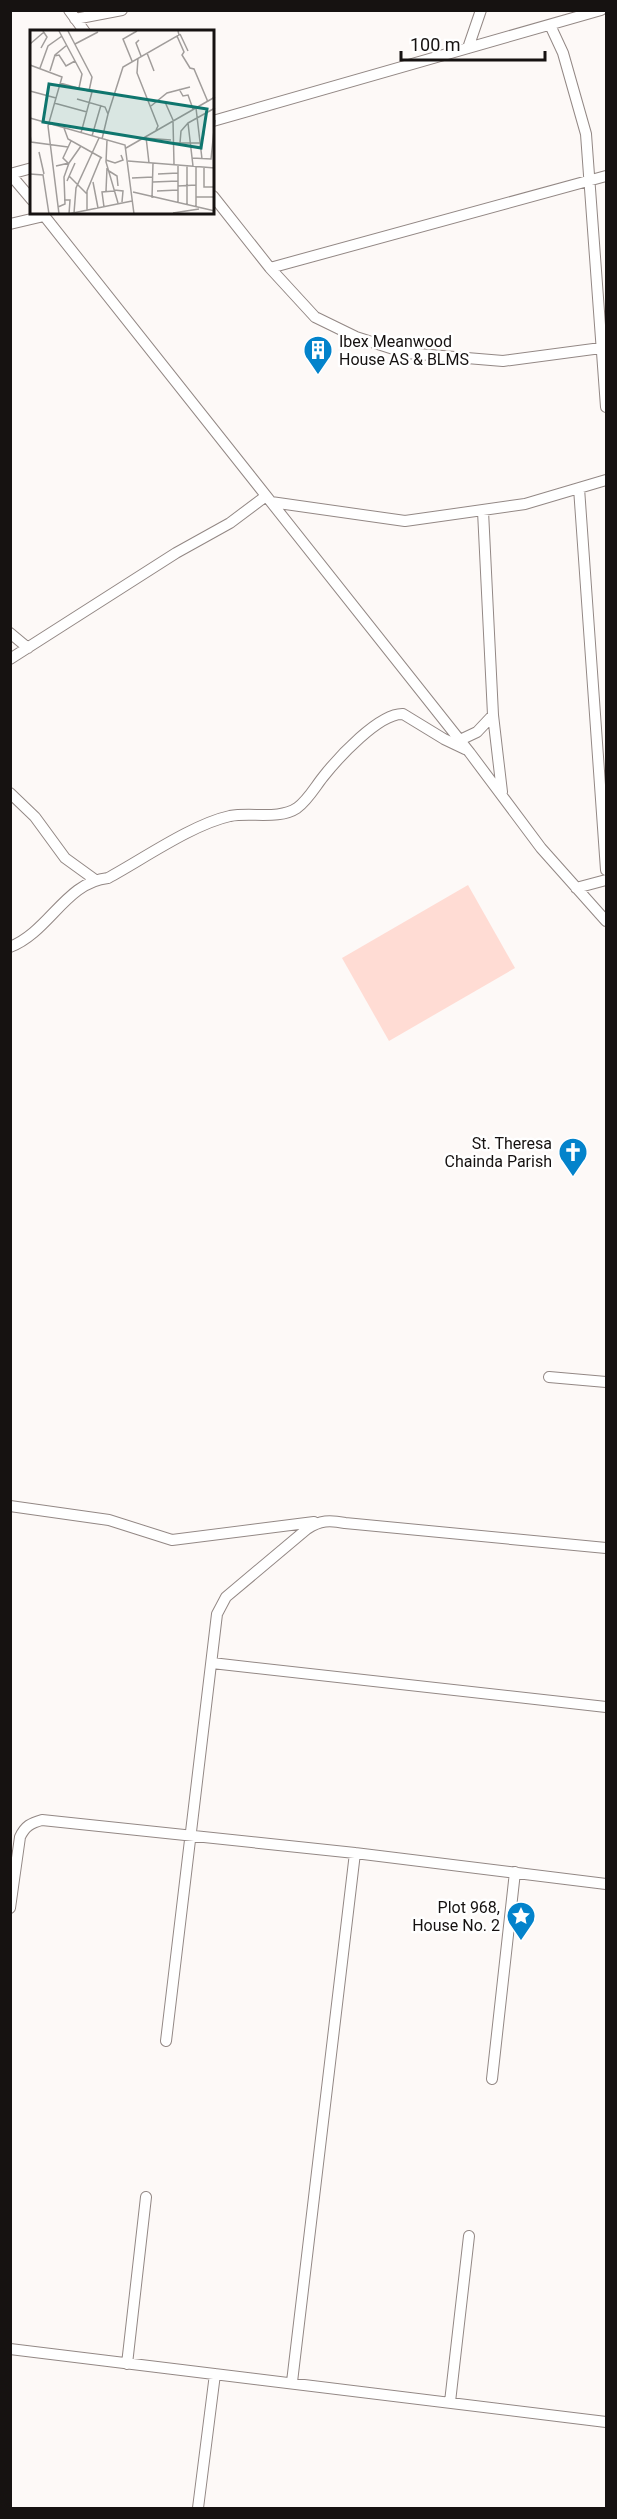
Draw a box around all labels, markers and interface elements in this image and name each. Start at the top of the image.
scale bar [401,24,545,62]
inset map [30,30,214,214]
text: 100 m [410,34,461,55]
place label: Ibex Meanwood House AS & BLMS [339,332,469,369]
building icon: Ibex Meanwood House AS & BLMS [302,334,334,376]
place label: St. Theresa Chainda Parish [445,1134,552,1171]
church icon: St. Theresa Chainda Parish [557,1136,589,1178]
place label: Plot 968, House No. 2 [412,1898,500,1935]
place icon: Plot 968, House No. 2 [505,1900,537,1942]

